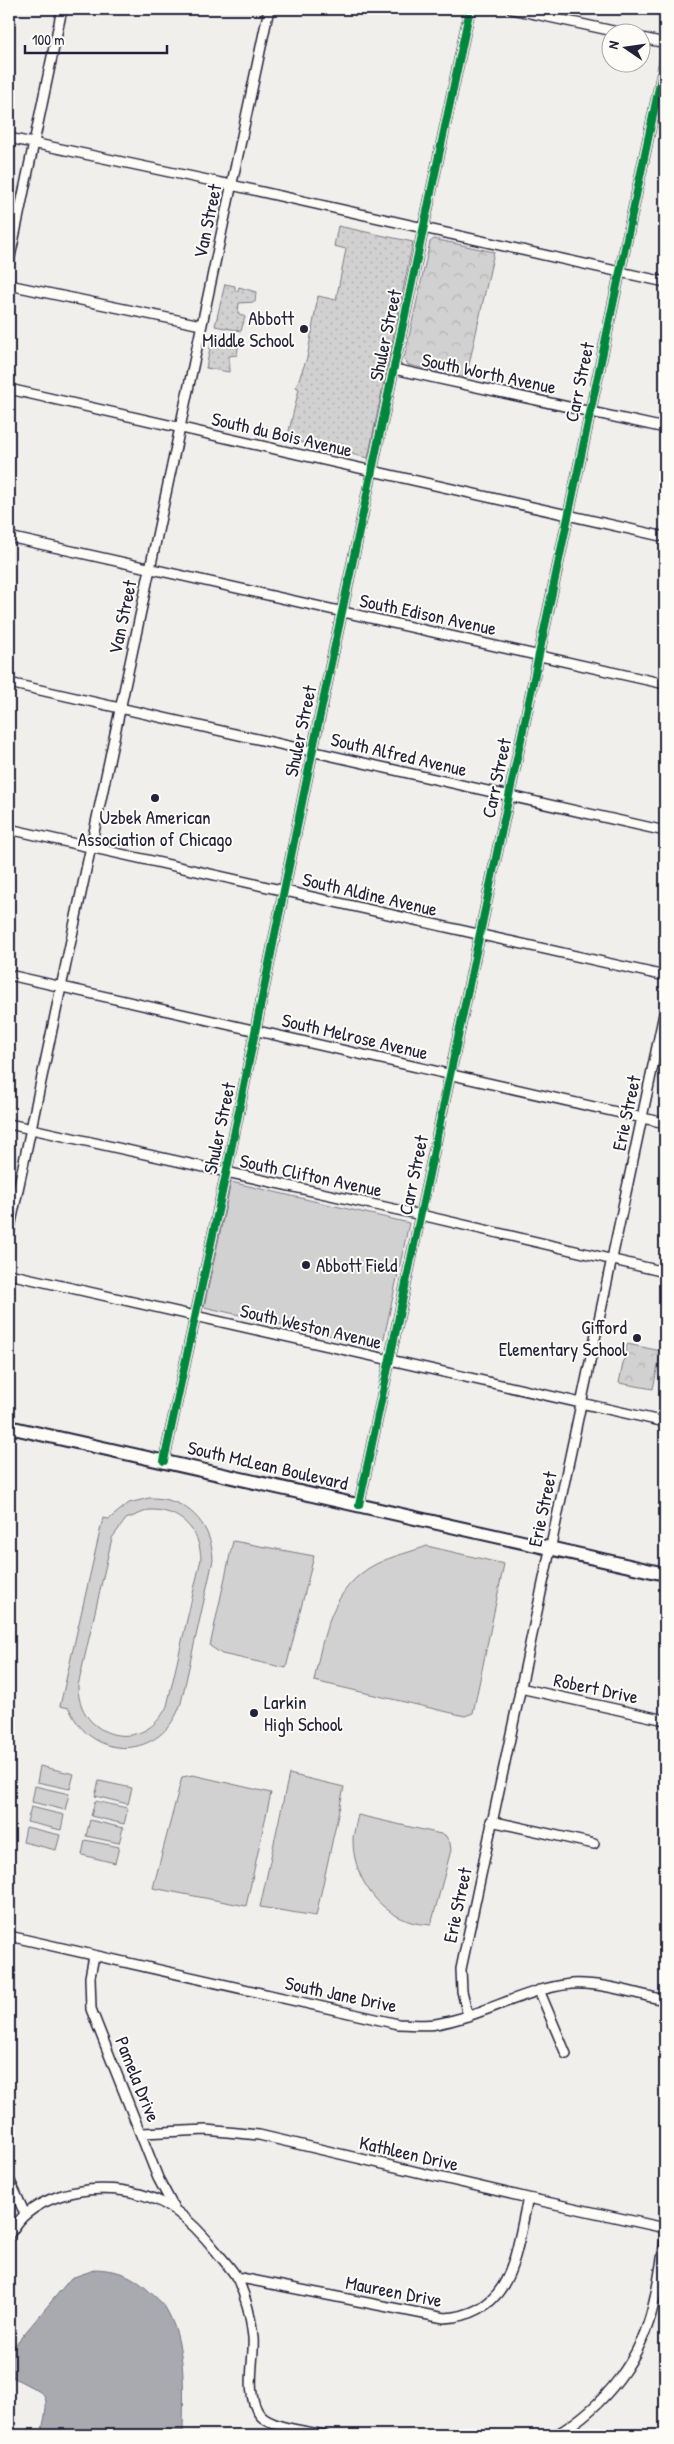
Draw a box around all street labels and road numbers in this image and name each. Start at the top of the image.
street label: Van Street [186,181,228,261]
street label: Shuler Street [363,286,407,383]
street label: Carr Street [558,339,600,424]
street label: South Worth Avenue [419,346,559,400]
street label: South du Bois Avenue [209,405,355,463]
street label: Van Street [101,577,143,657]
street label: South Edison Avenue [357,587,499,641]
street label: Shuler Street [278,682,322,779]
street label: South Alfred Avenue [328,726,470,782]
street label: Carr Street [475,735,517,820]
street label: South Aldine Avenue [300,866,440,922]
street label: South Melrose Avenue [279,1007,431,1066]
street label: Erie Street [605,1073,647,1153]
street label: Shuler Street [197,1079,241,1176]
street label: Carr Street [392,1132,434,1217]
street label: South Clifton Avenue [238,1147,385,1203]
street label: South Weston Avenue [238,1297,385,1355]
street label: South McLean Boulevard [185,1434,351,1496]
street label: Erie Street [521,1469,563,1549]
street label: Robert Drive [551,1666,641,1710]
street label: Erie Street [436,1865,478,1945]
street label: South Jane Drive [283,1969,400,2019]
street label: Pamela Drive [109,2033,167,2126]
street label: Kathleen Drive [357,2129,461,2177]
street label: Maureen Drive [344,2269,445,2313]

